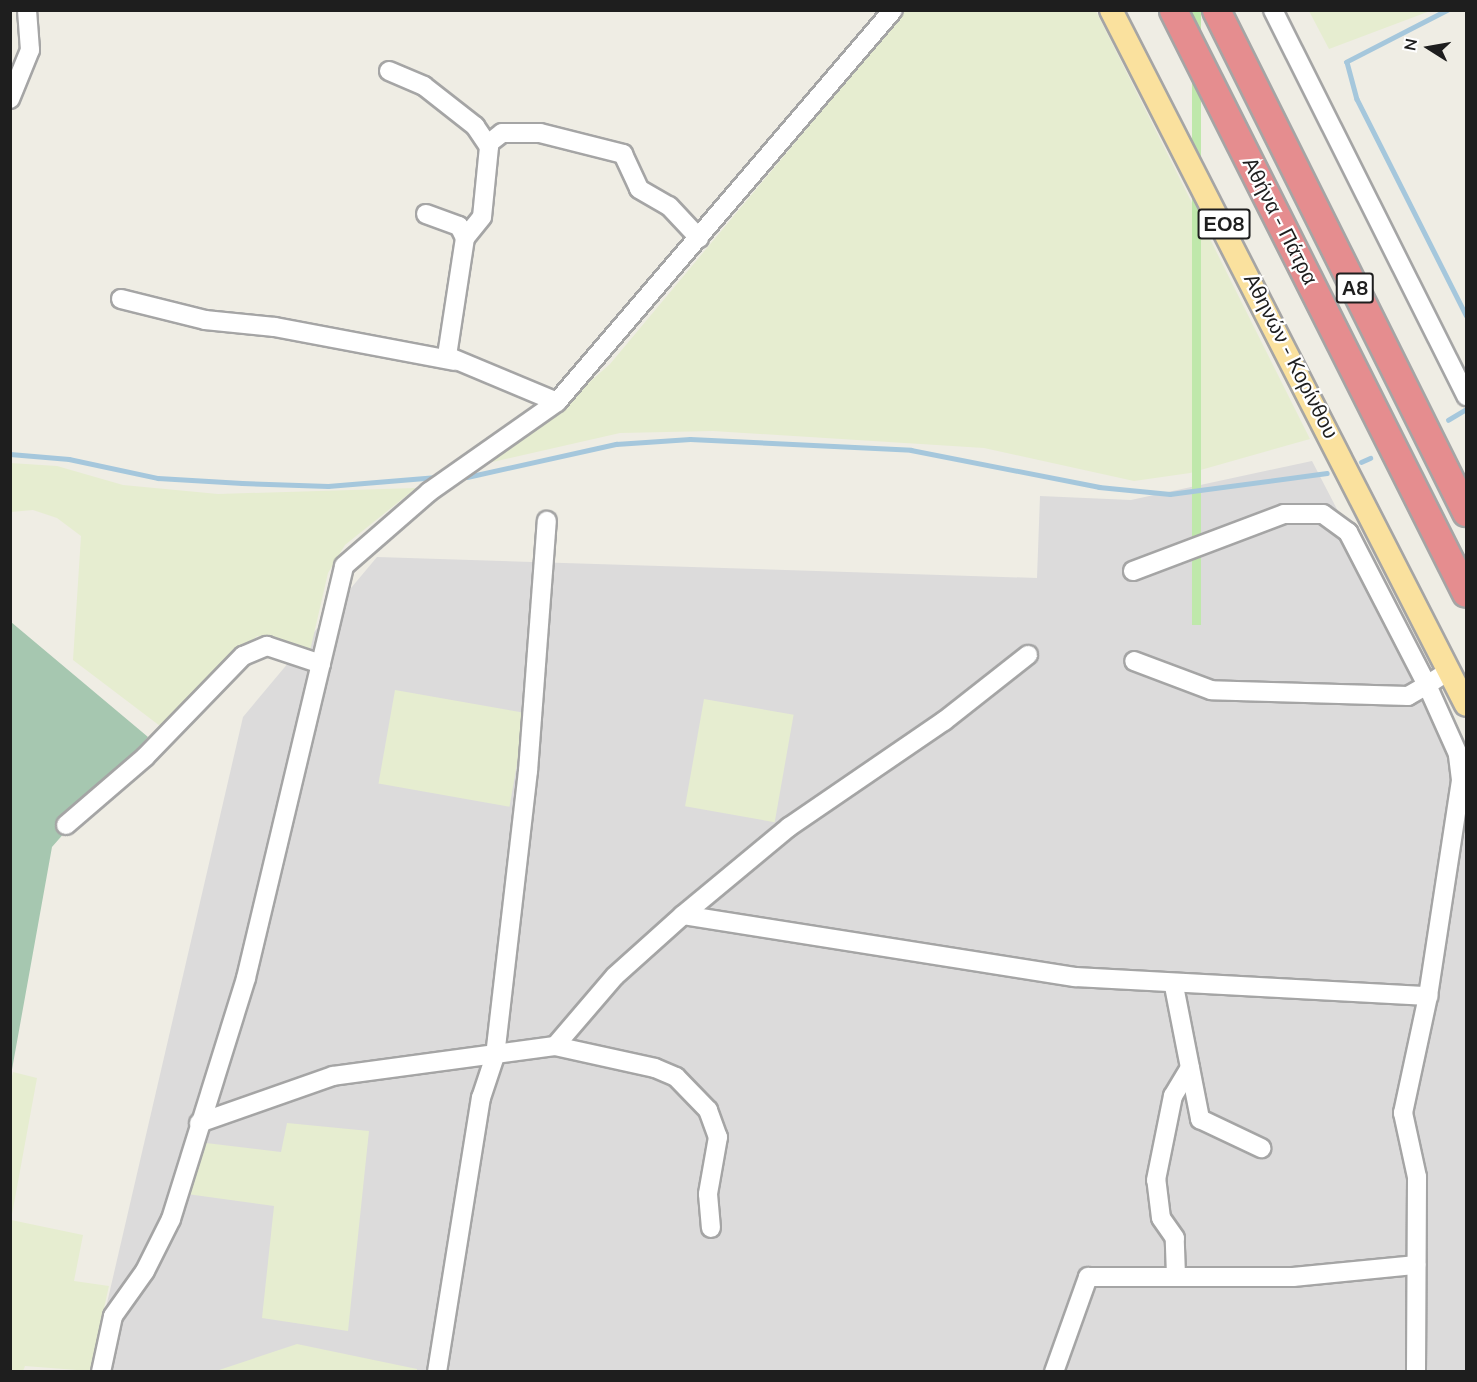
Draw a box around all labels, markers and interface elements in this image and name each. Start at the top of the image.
north arrow [1399,18,1459,78]
text: N [1399,37,1423,53]
street label: Αθήνα - Πάτρα [1237,153,1323,289]
road number: ΕΟ8 [1197,207,1251,241]
street label: Αθηνών - Κορίνθου [1238,269,1344,443]
road number: Α8 [1336,271,1374,305]

